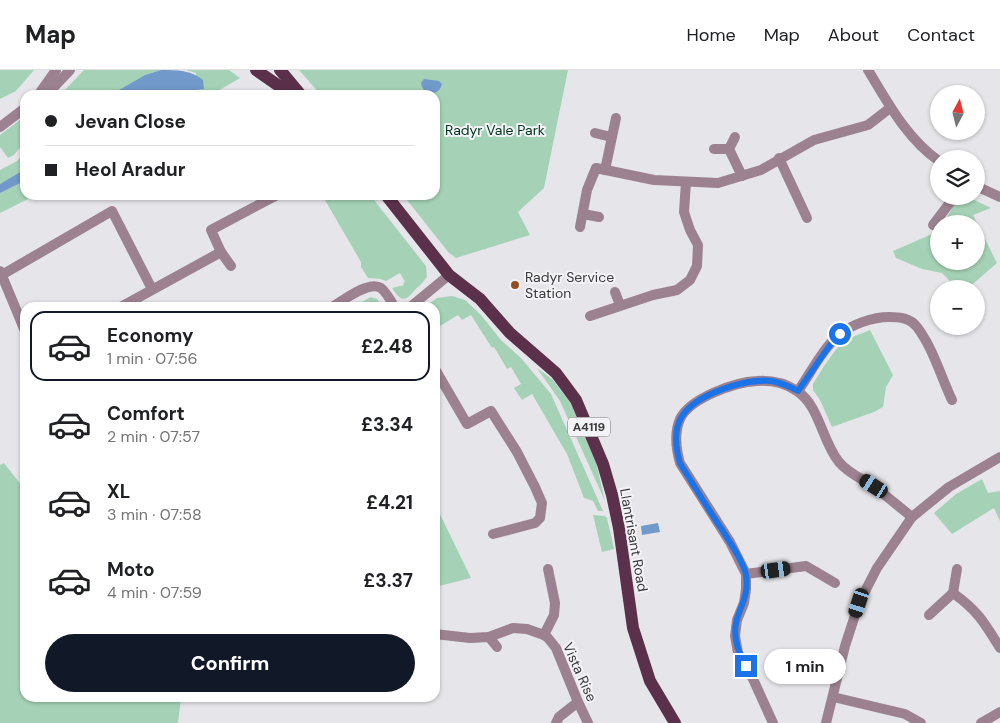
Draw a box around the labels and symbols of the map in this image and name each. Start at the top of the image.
north arrow [930,85,985,140]
park label: Radyr Vale Park [445,121,545,139]
place label: Radyr Service Station [525,268,614,302]
marker: Radyr Service Station [509,279,521,291]
route start [829,323,851,345]
road number: A4119 [568,418,610,437]
car [857,472,890,500]
street label: Llantrisant Road [616,487,652,593]
car [760,560,791,580]
car [847,586,870,620]
street label: Vista Rise [559,640,601,704]
callout: 1 min [764,648,846,684]
route end [735,655,757,677]

